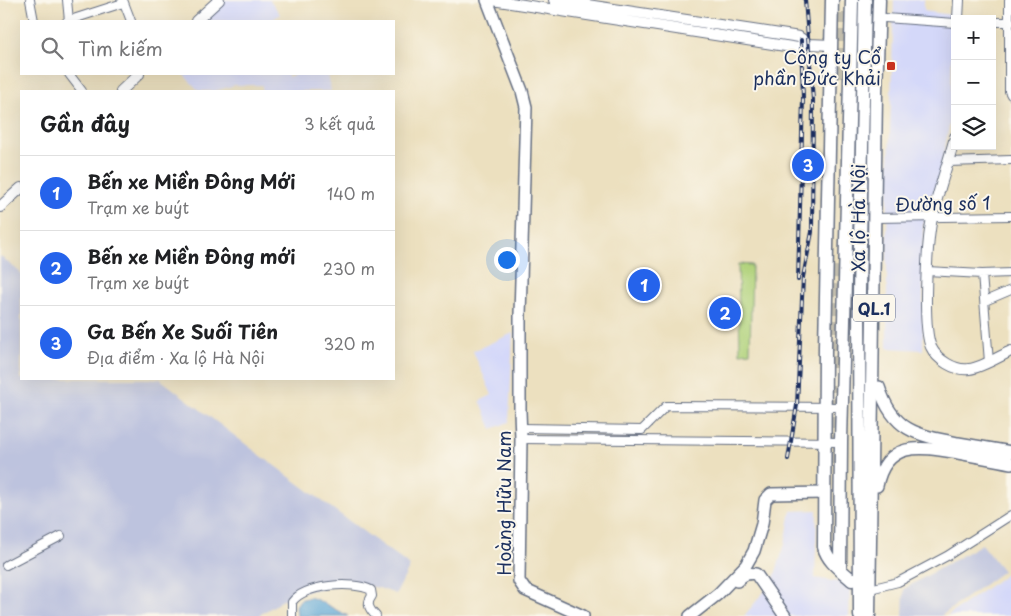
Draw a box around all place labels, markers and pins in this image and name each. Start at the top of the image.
place label: Công ty Cổ phần Đức Khải [753,43,881,91]
marker: Công ty Cổ phần Đức Khải [885,60,897,72]
pin: 3 [792,146,824,184]
pin: 1 [628,266,660,304]
pin: 2 [709,294,741,332]

